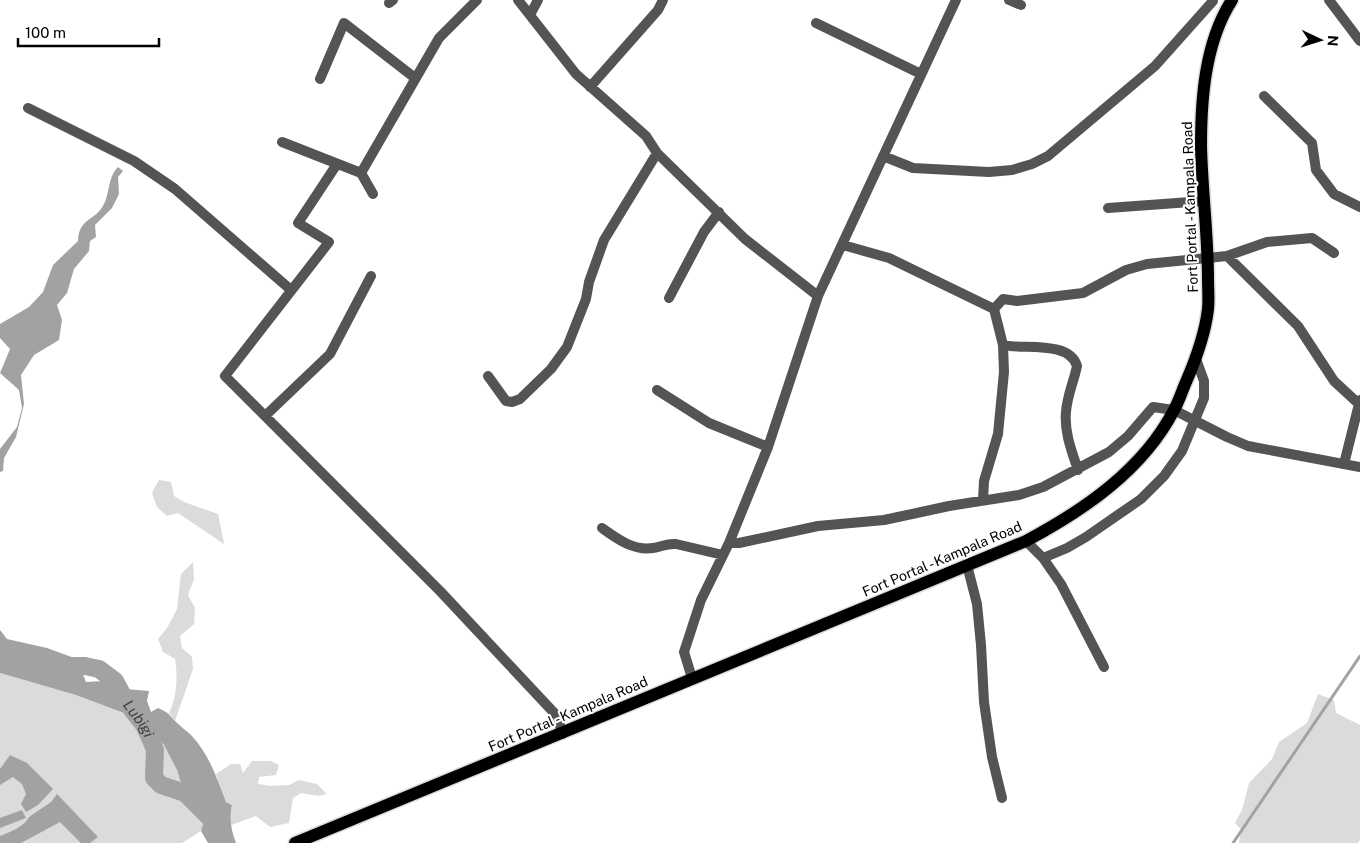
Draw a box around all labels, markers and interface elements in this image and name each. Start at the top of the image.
scale bar [18,15,159,47]
north arrow [1295,15,1345,65]
text: 100 m [25,24,66,41]
text: N [1325,35,1341,47]
street label: Fort Portal - Kampala Road [1179,121,1201,293]
street label: Fort Portal - Kampala Road [860,518,1024,600]
street label: Fort Portal - Kampala Road [486,673,650,755]
water label: Lubigi [120,696,158,740]

